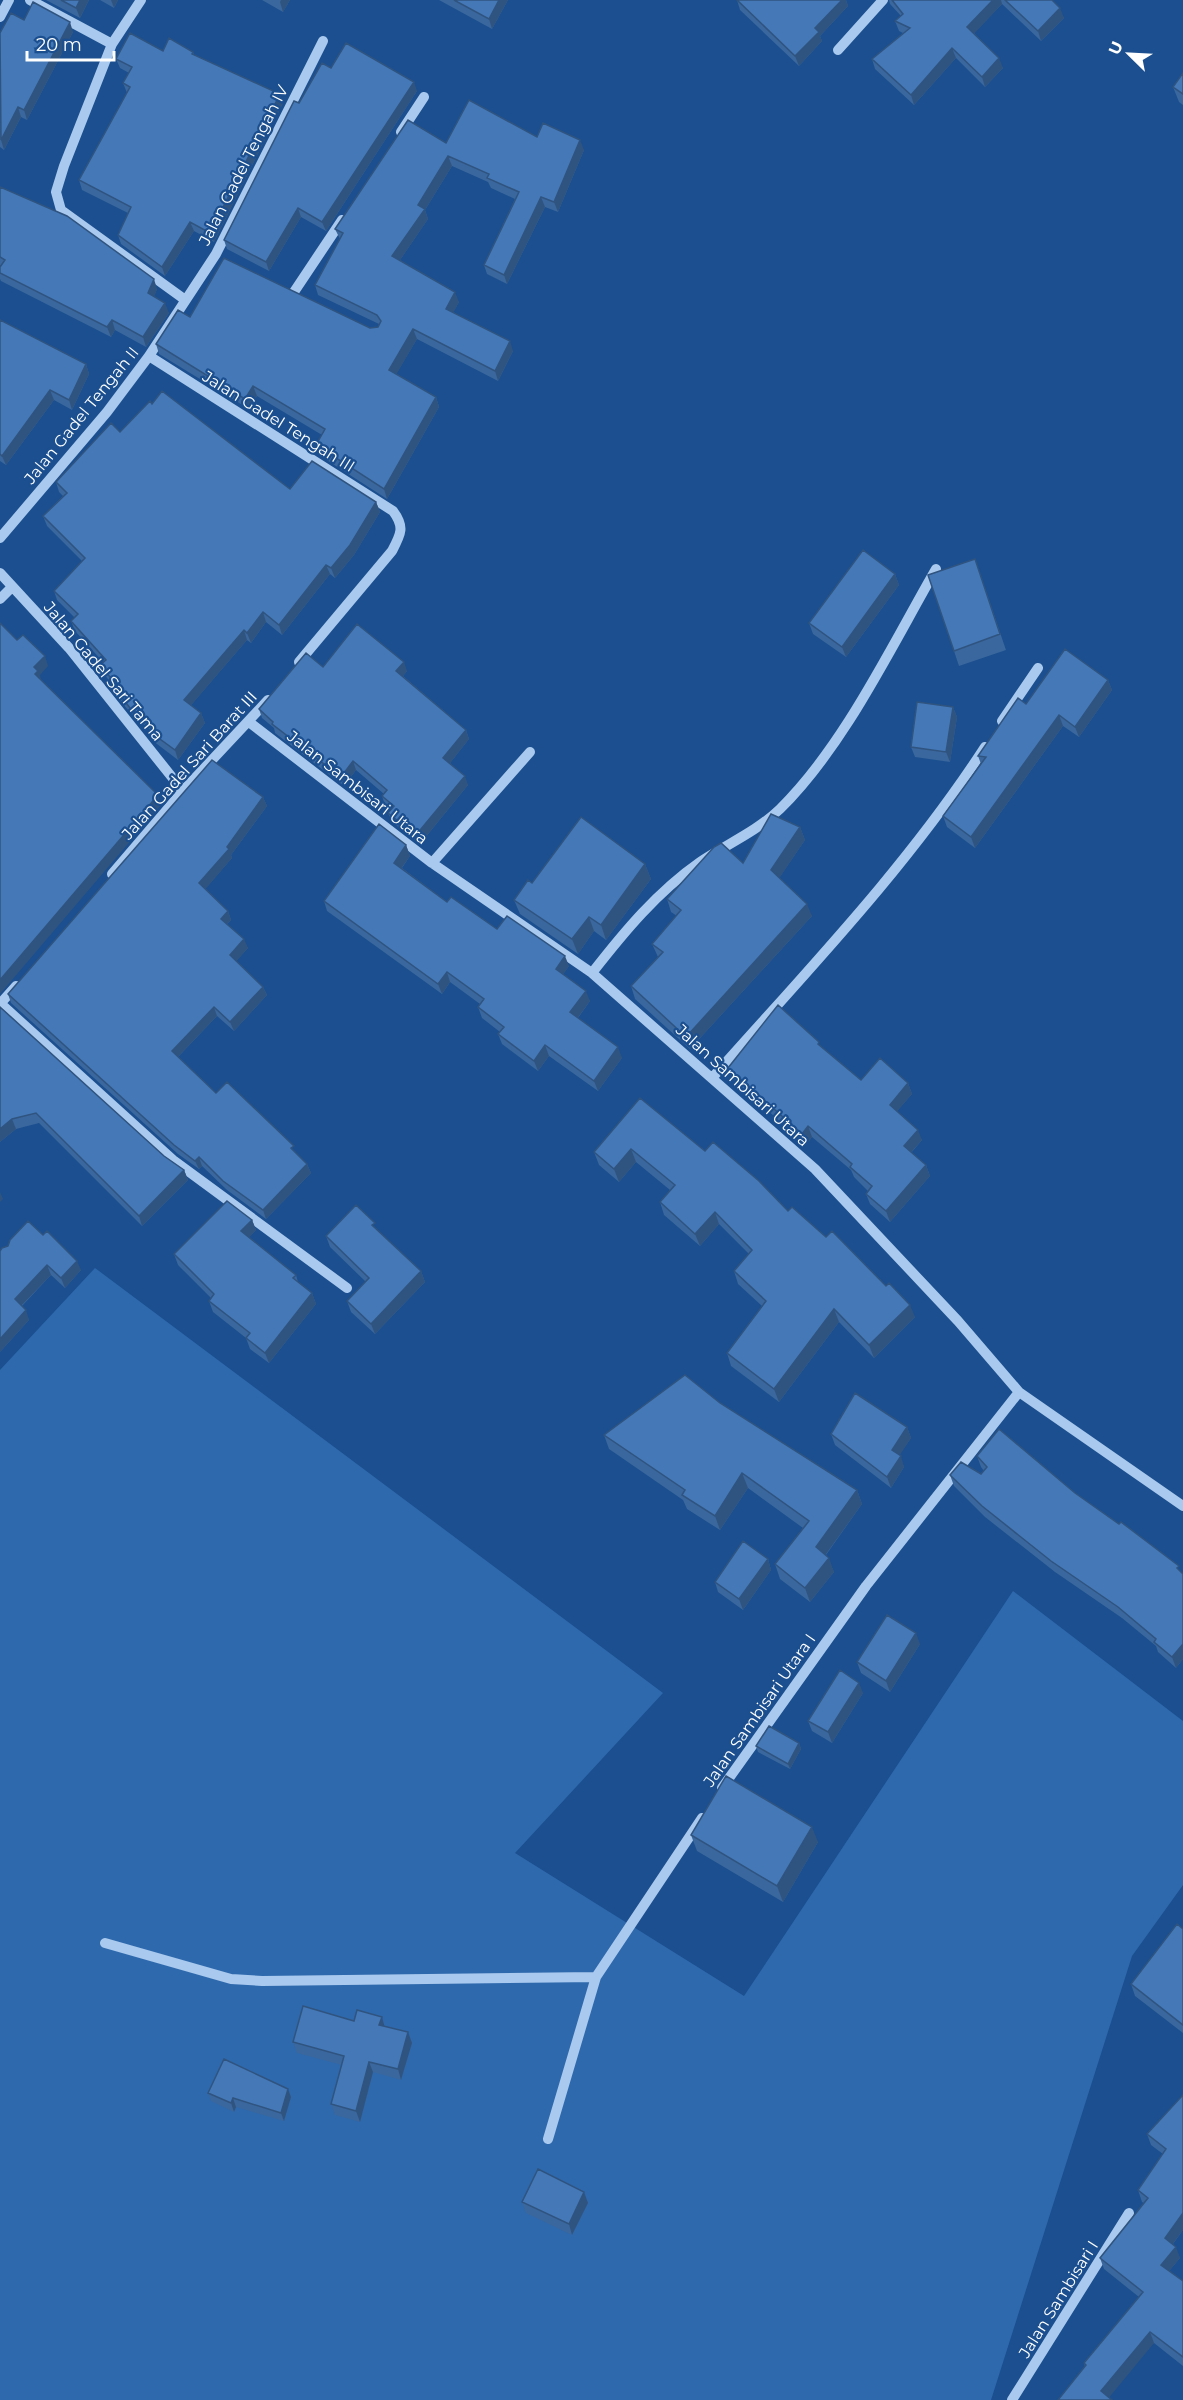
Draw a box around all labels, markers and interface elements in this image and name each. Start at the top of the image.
scale bar [27,24,114,62]
north arrow [1099,24,1159,84]
text: 20 m [36,34,82,56]
text: U [1105,38,1127,58]
street label: Jalan Gadel Tengah IV [194,81,292,249]
street label: Jalan Gadel Tengah II [20,343,143,488]
street label: Jalan Gadel Tengah III [198,366,358,476]
street label: Jalan Gadel Sari Tama [39,597,167,745]
street label: Jalan Gadel Sari Barat III [117,687,261,844]
street label: Jalan Sambisari Utara [283,726,432,848]
street label: Jalan Sambisari Utara [671,1020,813,1150]
street label: Jalan Sambisari Utara I [699,1630,819,1791]
street label: Jalan Sambisari I [1014,2237,1102,2362]

